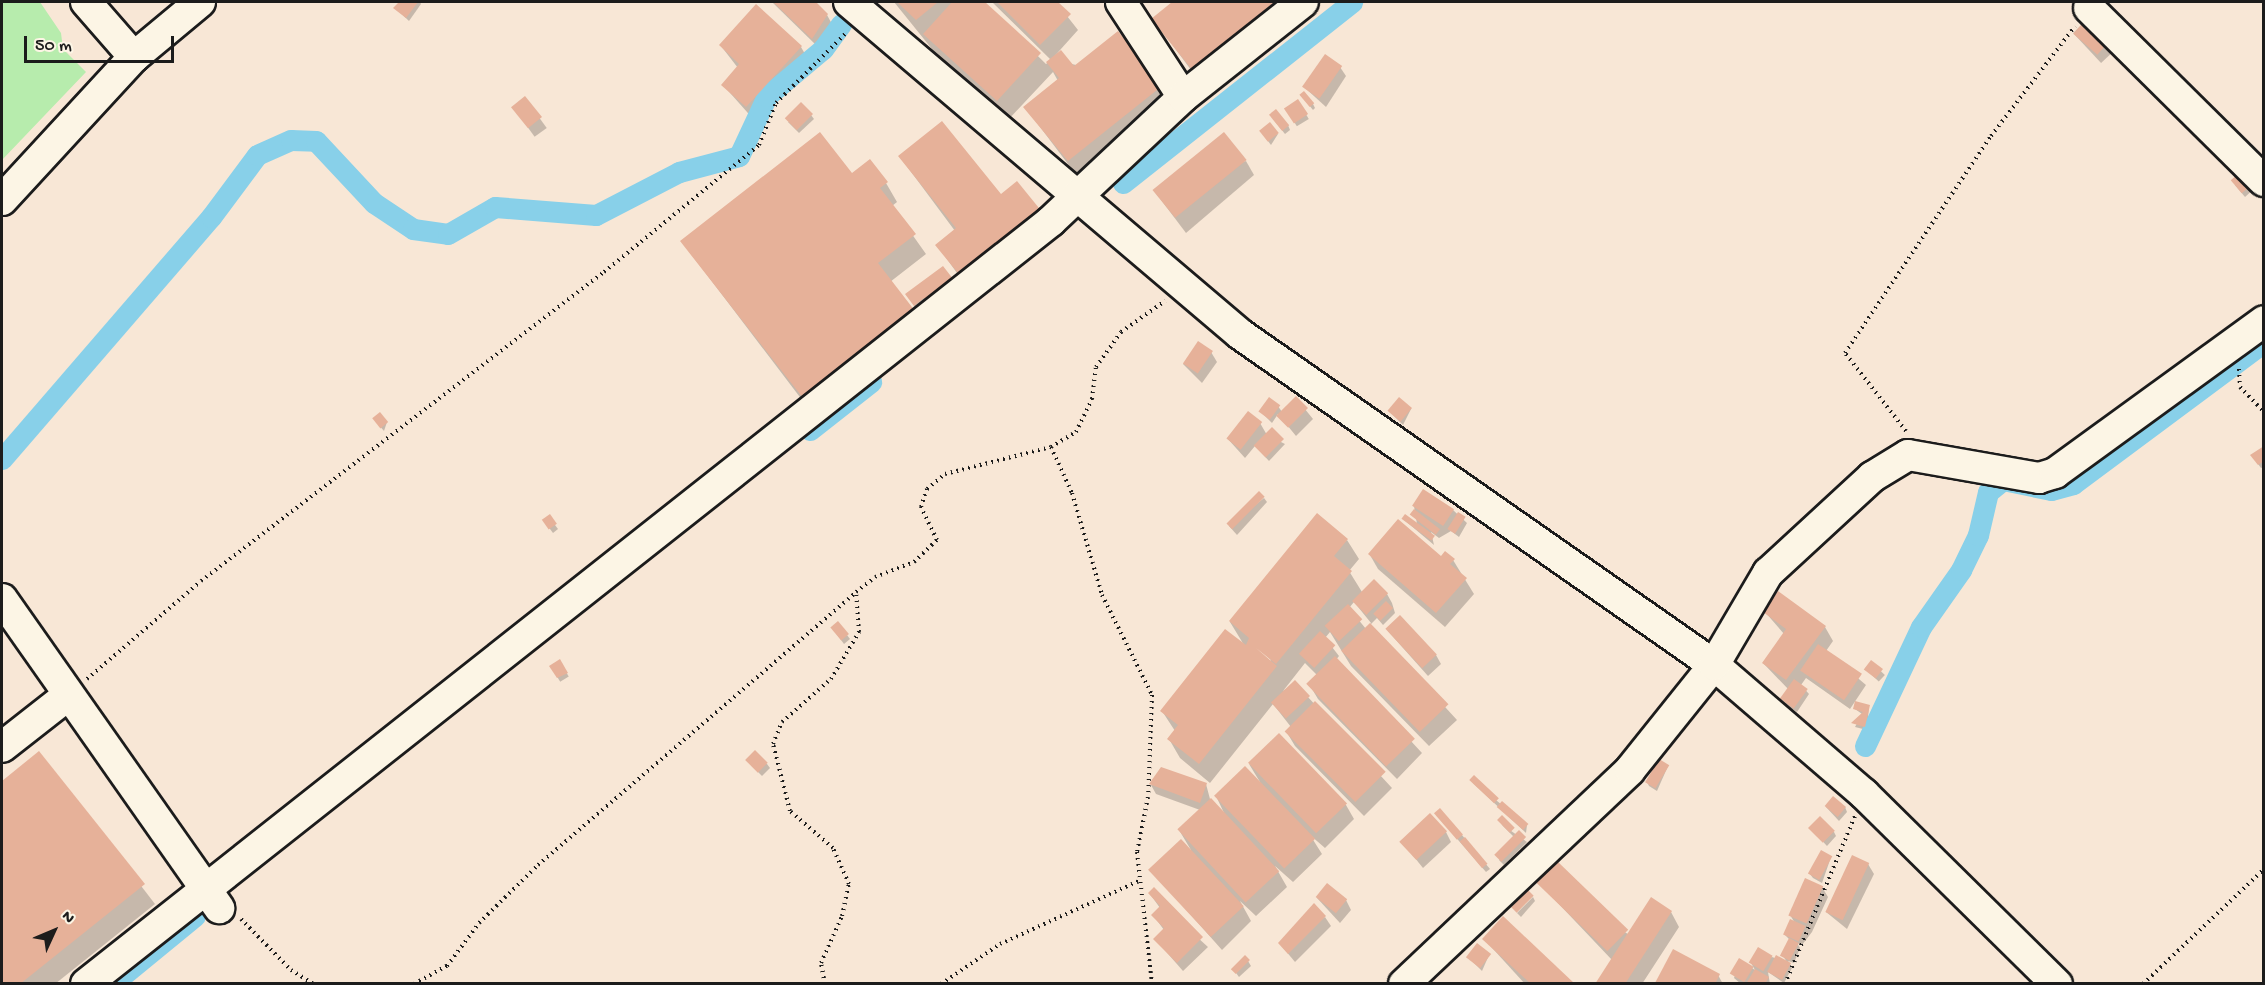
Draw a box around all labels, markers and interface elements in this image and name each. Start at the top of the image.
scale bar [27,24,177,62]
text: 50 m [35,36,72,57]
north arrow [24,901,84,961]
text: N [57,908,78,929]

